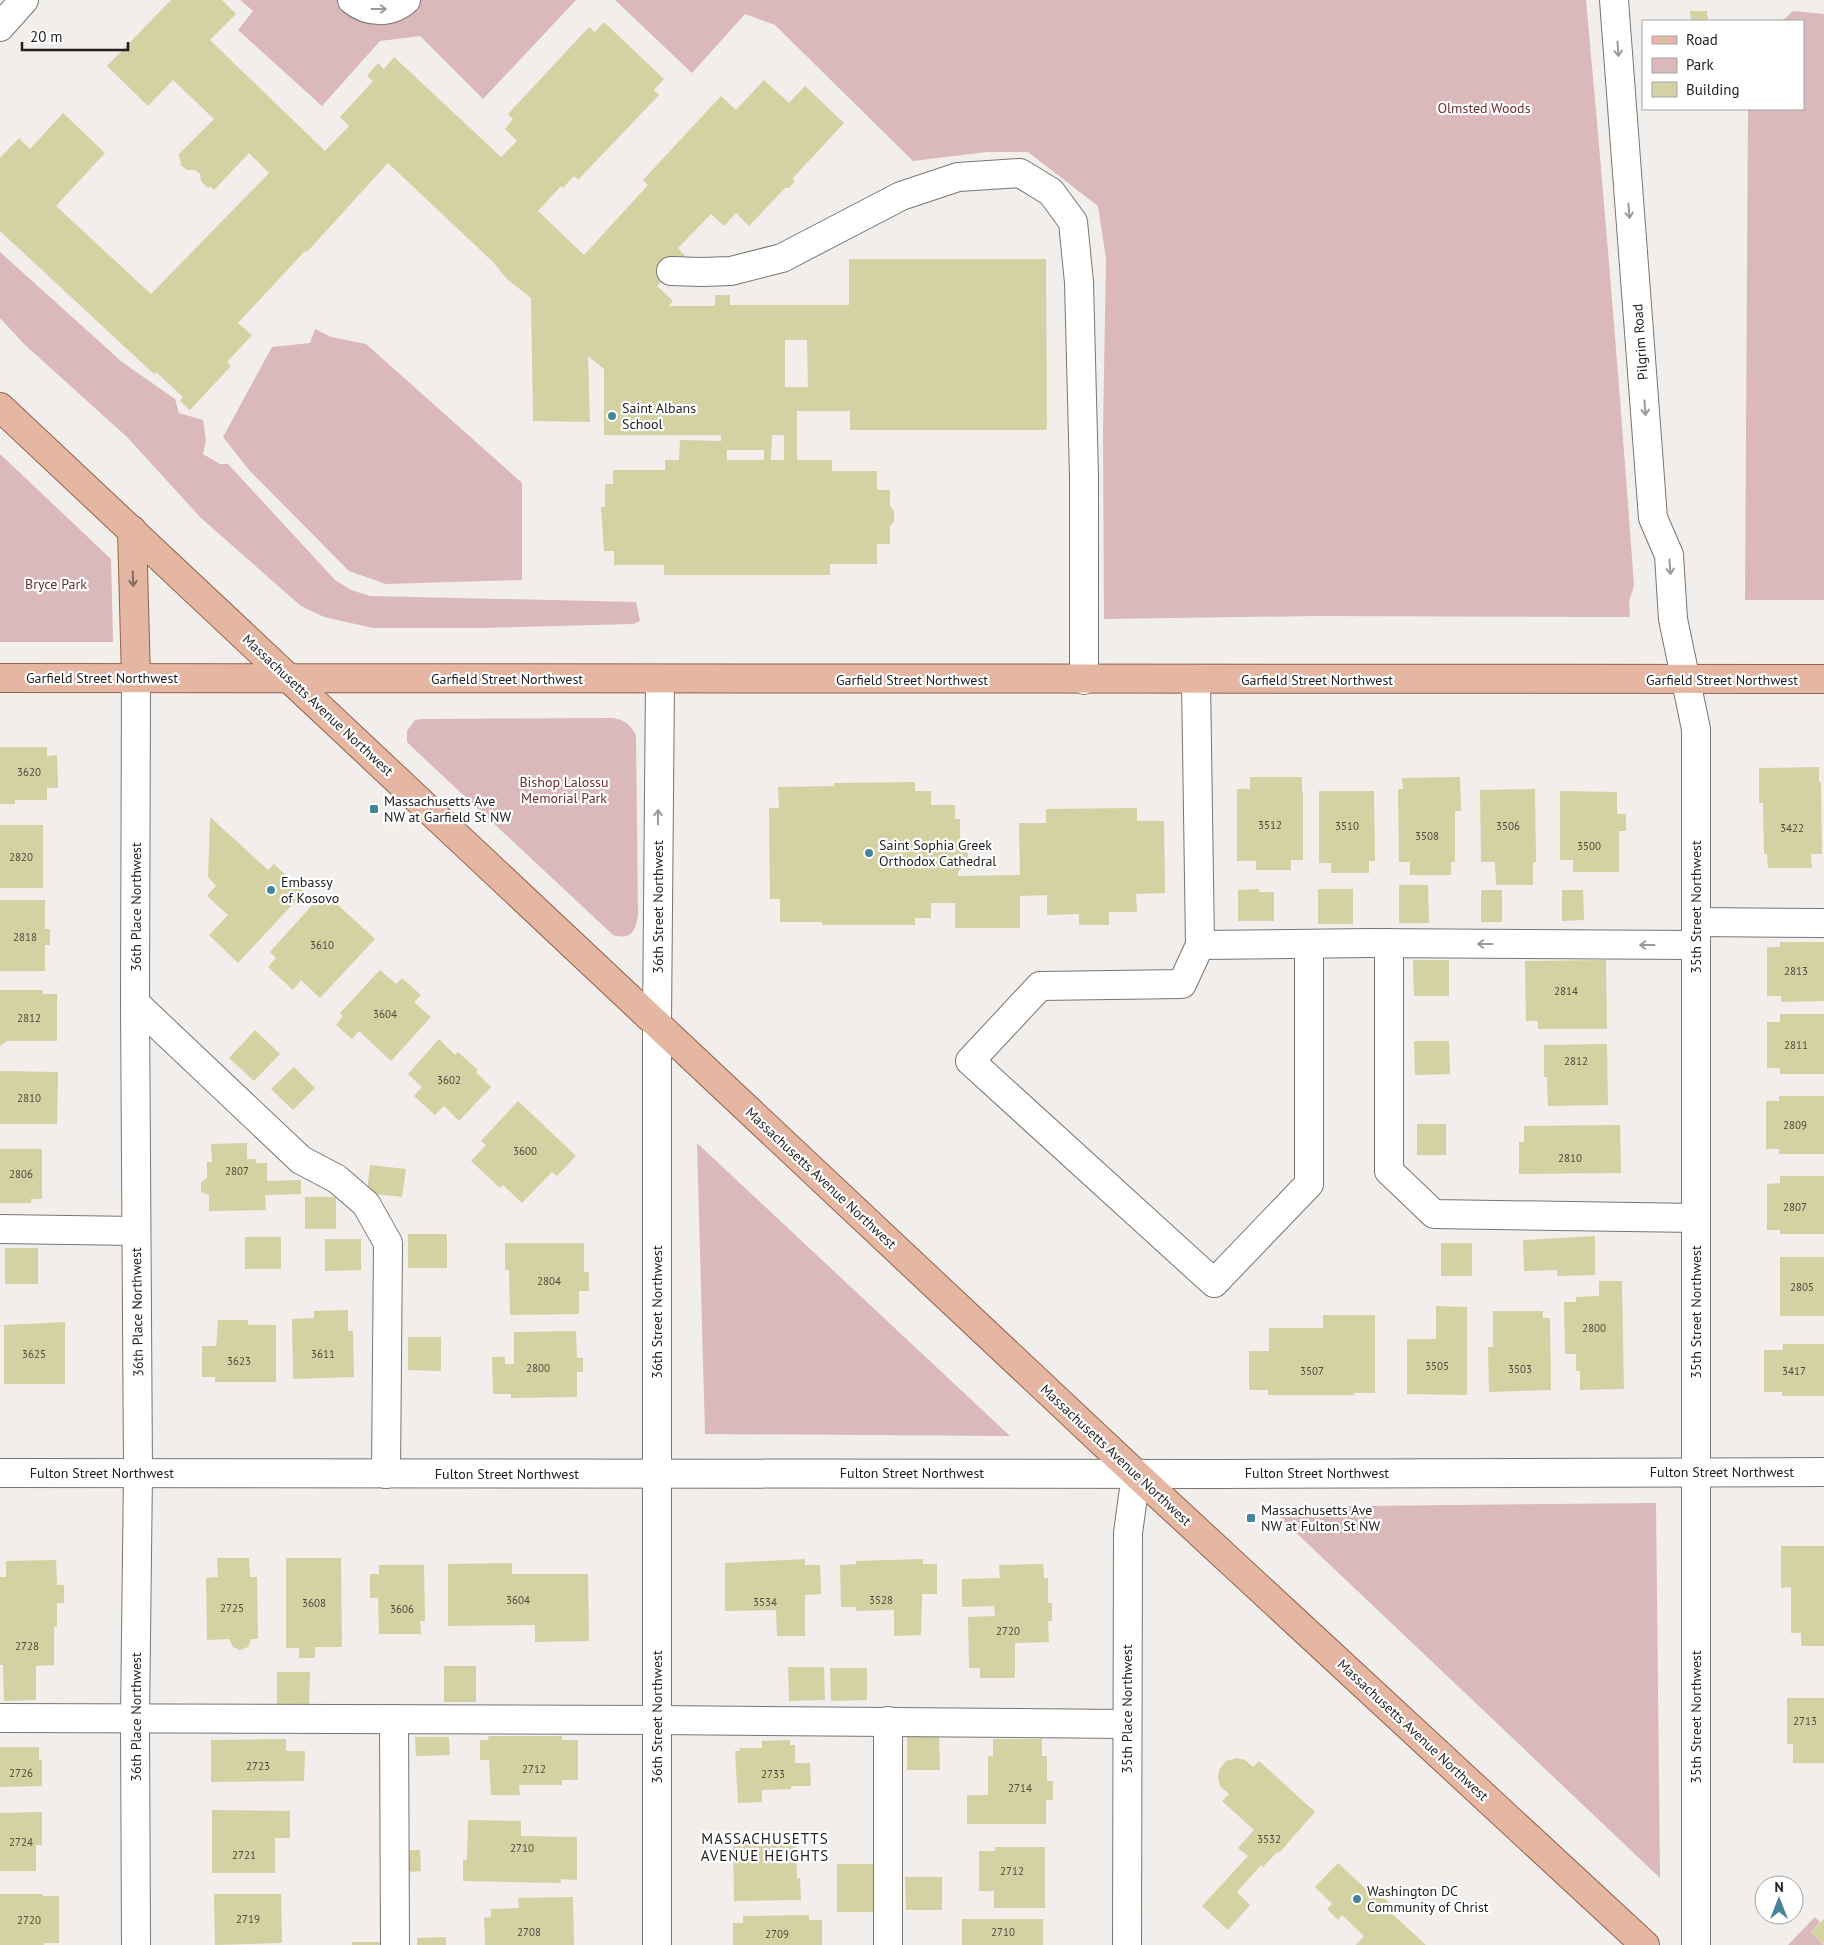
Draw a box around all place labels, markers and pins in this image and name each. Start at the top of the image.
place label: Saint Albans School [622,399,696,433]
marker: Saint Albans School [606,410,618,422]
place label: Massachusetts Ave NW at Garfield St NW [384,792,511,826]
marker: Massachusetts Ave NW at Garfield St NW [368,803,380,815]
place label: Saint Sophia Greek Orthodox Cathedral [879,836,996,870]
marker: Saint Sophia Greek Orthodox Cathedral [863,847,875,859]
place label: Embassy of Kosovo [281,873,339,907]
marker: Embassy of Kosovo [265,884,277,896]
place label: Massachusetts Ave NW at Fulton St NW [1261,1501,1381,1535]
marker: Massachusetts Ave NW at Fulton St NW [1245,1512,1257,1524]
place label: Washington DC Community of Christ [1367,1882,1489,1916]
marker: Washington DC Community of Christ [1351,1893,1363,1905]

